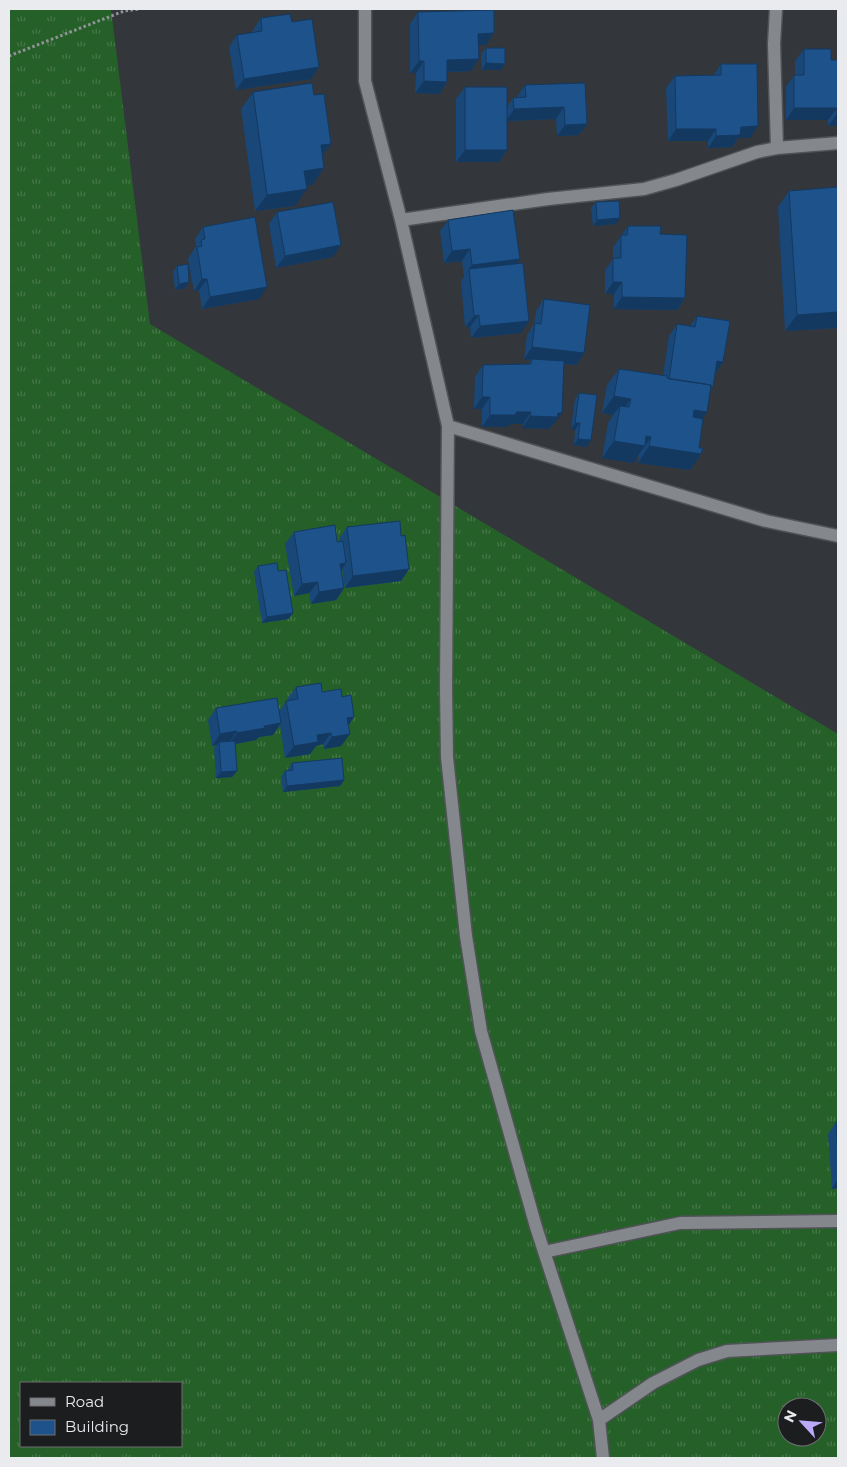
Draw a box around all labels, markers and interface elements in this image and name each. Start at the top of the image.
legend [20,1382,182,1447]
text: Road [65,1392,104,1411]
north arrow [777,1397,827,1447]
text: N [780,1407,801,1425]
text: Building [65,1417,129,1436]

